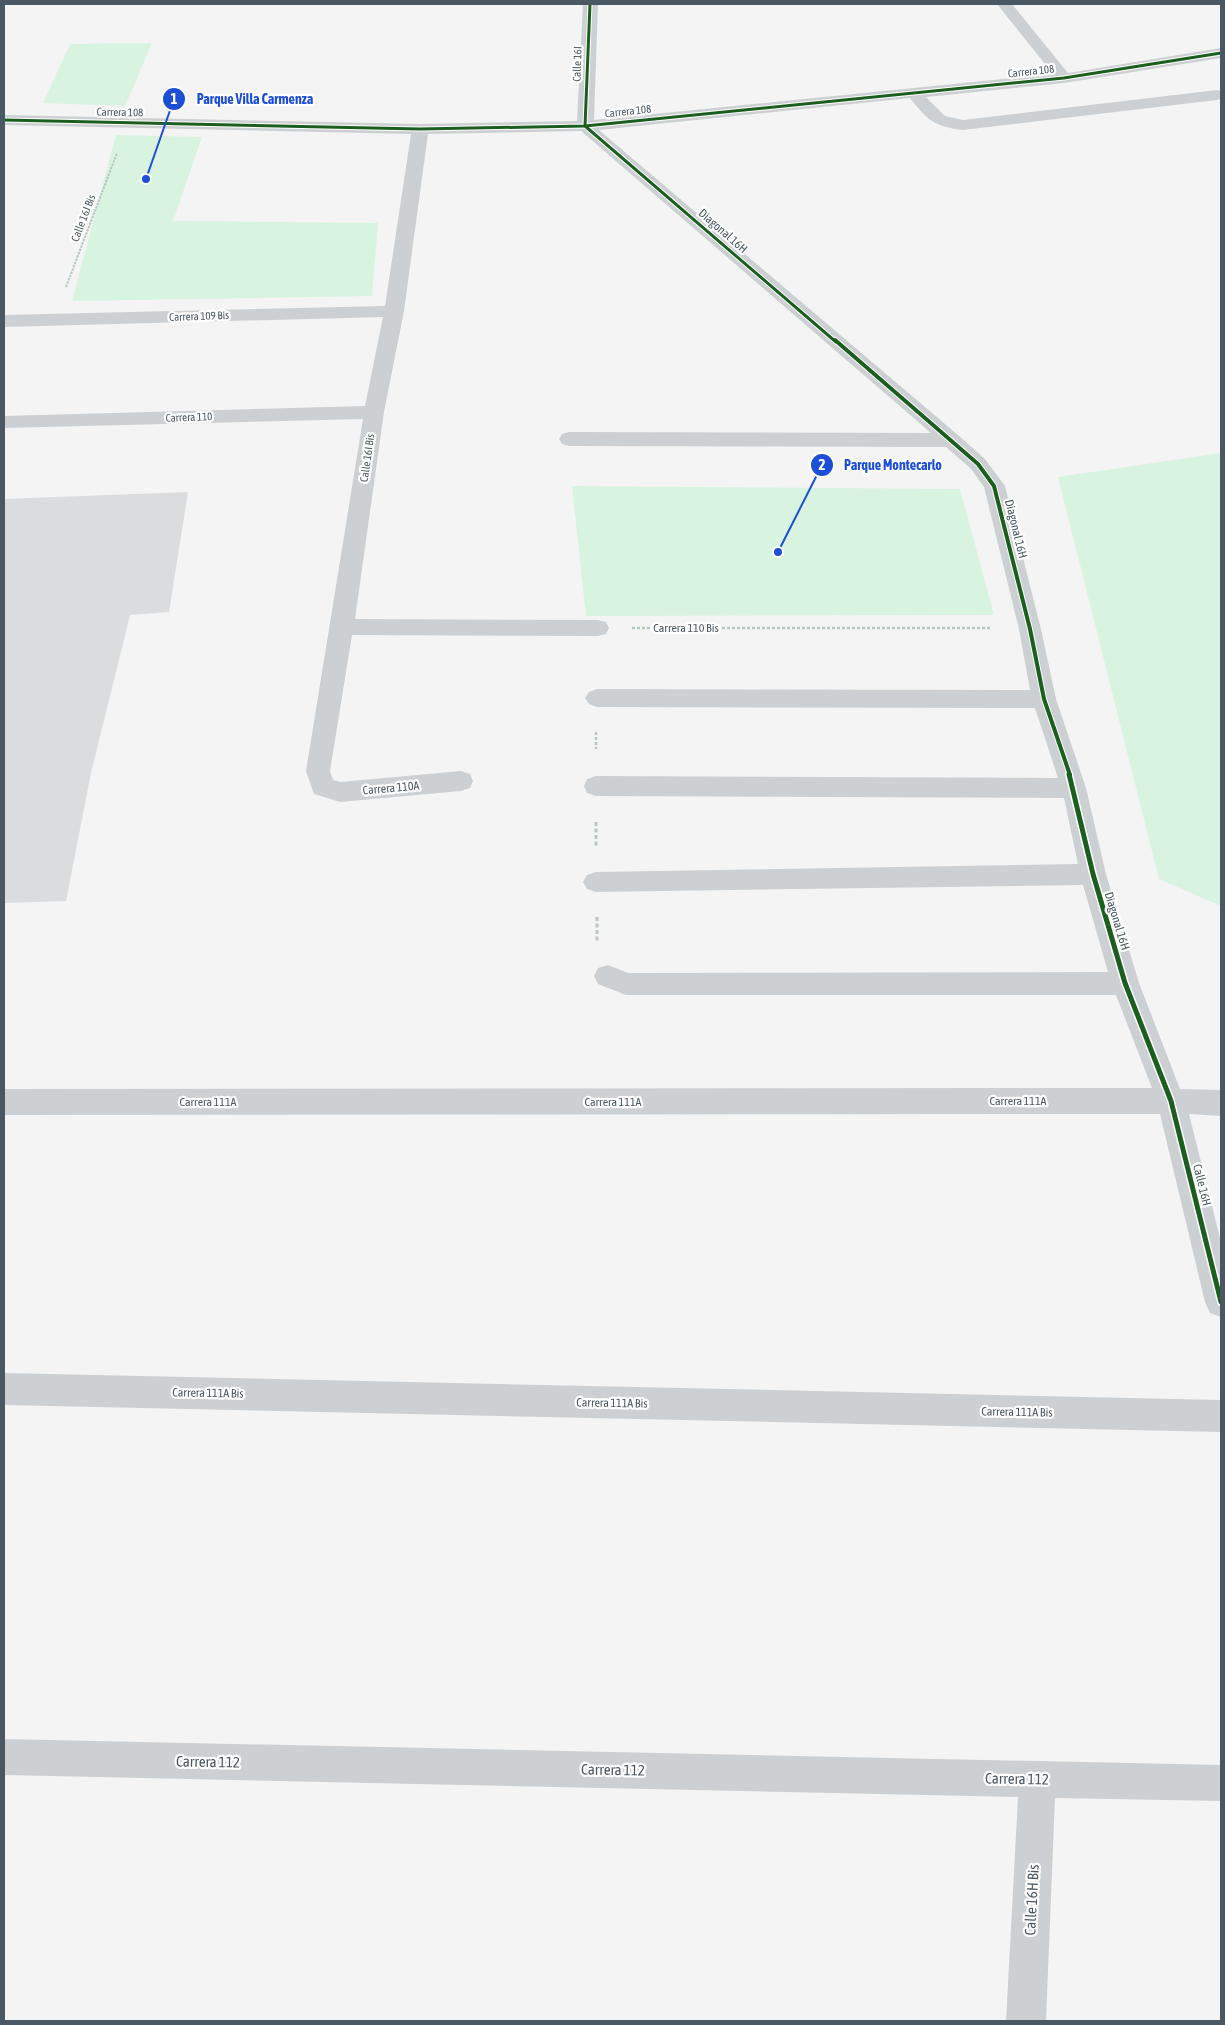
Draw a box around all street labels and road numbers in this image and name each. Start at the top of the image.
street label: Calle 16I [570,46,584,82]
street label: Carrera 108 [1007,63,1055,79]
street label: Carrera 108 [604,103,652,119]
street label: Carrera 108 [97,106,143,118]
street label: Calle 16J Bis [69,193,97,243]
street label: Diagonal 16H [696,206,750,256]
street label: Carrera 109 Bis [169,309,229,323]
street label: Carrera 110 [165,410,213,424]
street label: Calle 16I Bis [358,433,376,483]
street label: Diagonal 16H [1002,498,1030,560]
street label: Carrera 110 Bis [653,621,719,635]
street label: Carrera 110A [362,779,420,797]
street label: Diagonal 16H [1102,890,1132,952]
street label: Carrera 111A [990,1094,1047,1108]
street label: Carrera 111A [180,1095,237,1109]
street label: Carrera 111A [585,1095,642,1109]
street label: Calle 16H [1190,1163,1214,1207]
street label: Carrera 111A Bis [172,1385,244,1401]
street label: Carrera 111A Bis [576,1395,648,1411]
street label: Carrera 111A Bis [981,1404,1053,1420]
street label: Carrera 112 [176,1752,240,1771]
street label: Carrera 112 [581,1760,645,1779]
street label: Carrera 112 [985,1769,1049,1788]
street label: Calle 16H Bis [1021,1864,1042,1936]

